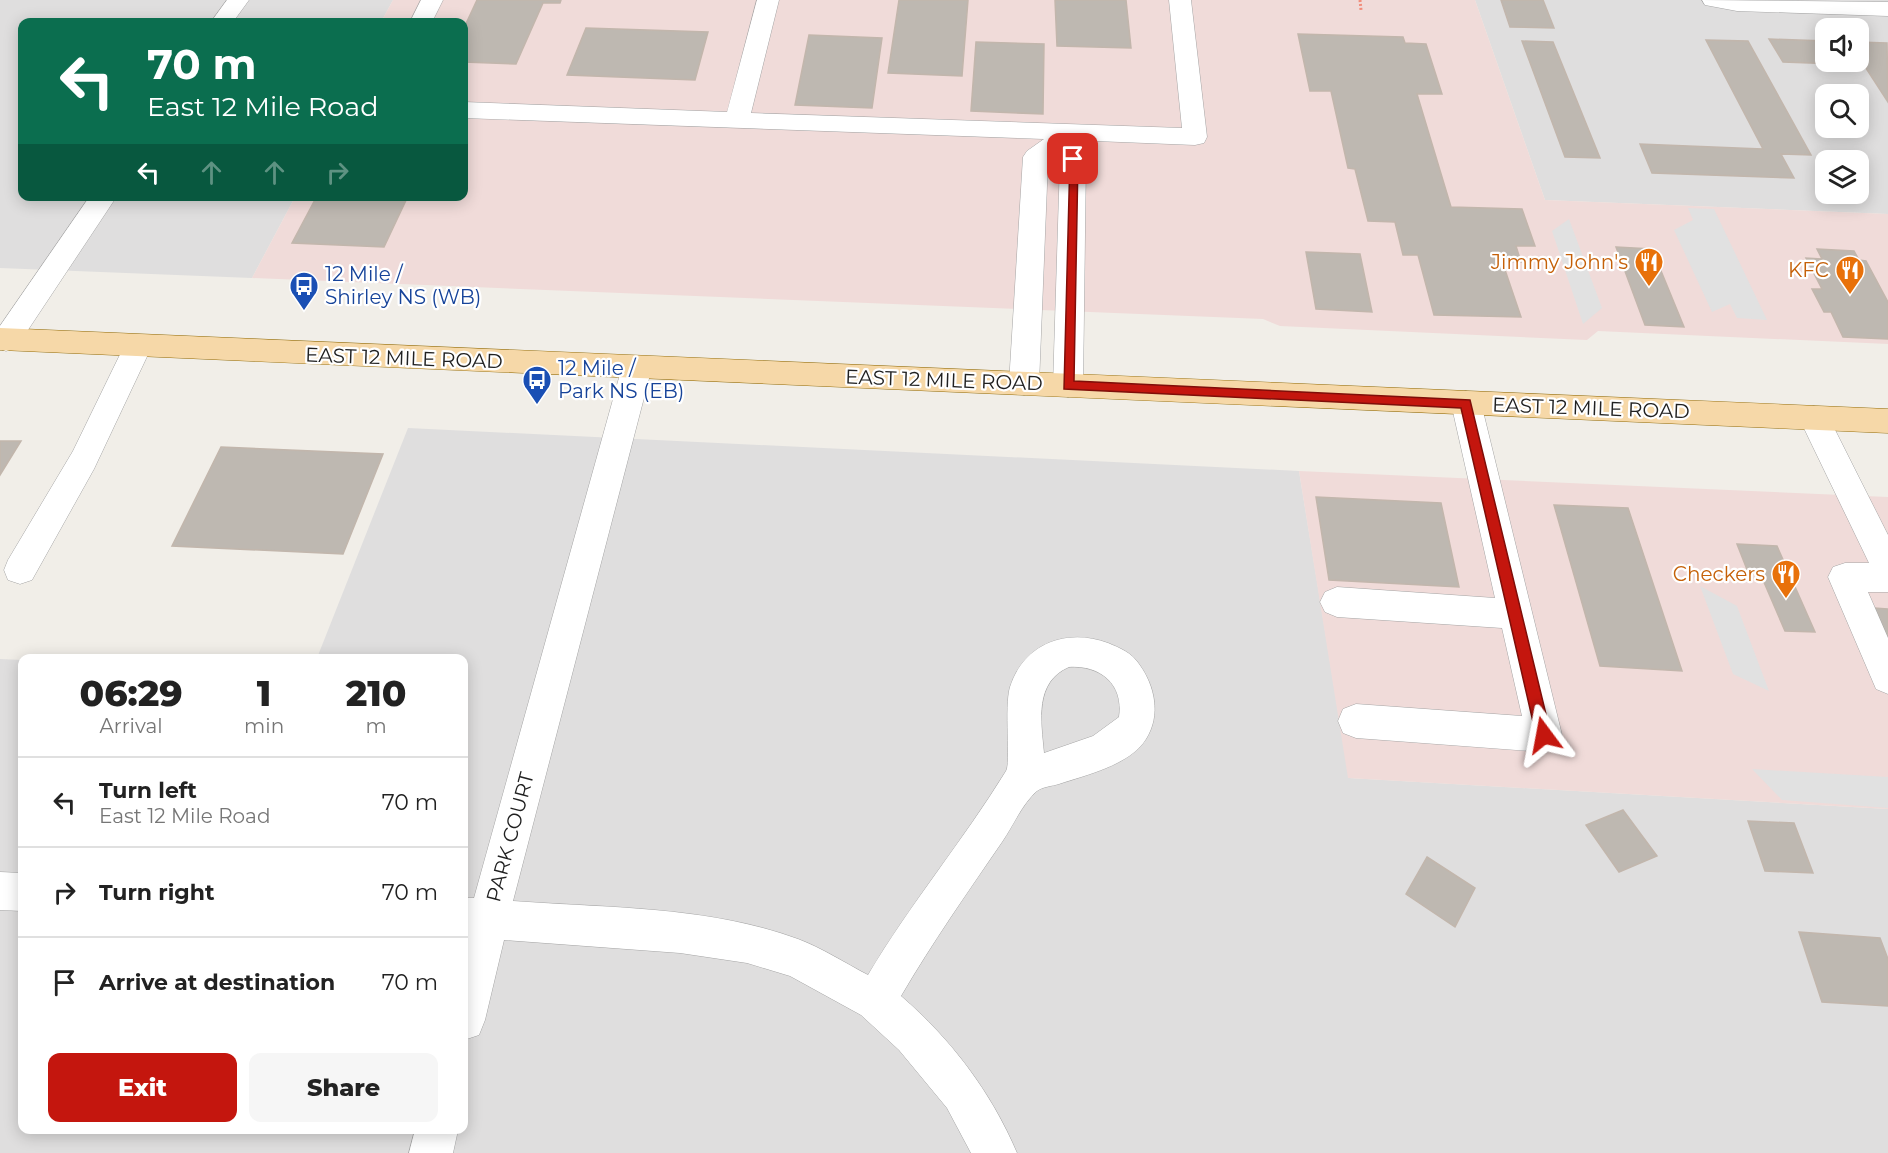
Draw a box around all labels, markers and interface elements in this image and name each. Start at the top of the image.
map controls [1815,18,1869,204]
button: sound [1815,18,1869,72]
text: 70 m [147,38,257,90]
icon: left [48,42,126,120]
button: search [1815,84,1869,138]
text: East 12 Mile Road [147,90,378,123]
pin [1047,133,1098,184]
icon: arrive [1056,142,1089,175]
button: layers [1815,150,1869,204]
icon: left [132,156,165,189]
icon: ahead [195,156,228,189]
icon: ahead [258,156,291,189]
icon: right [321,156,354,189]
restaurant icon: Jimmy John's [1633,246,1665,288]
place label: Jimmy John's [1490,250,1628,274]
restaurant icon: KFC [1834,254,1866,296]
place label: KFC [1788,258,1829,282]
place label: 12 Mile / Shirley NS (WB) [325,262,481,309]
bus stop icon: 12 Mile / Shirley NS (WB) [288,270,320,312]
street label: EAST 12 MILE ROAD [305,343,503,373]
place label: 12 Mile / Park NS (EB) [558,356,684,403]
bus stop icon: 12 Mile / Park NS (EB) [521,364,553,406]
street label: EAST 12 MILE ROAD [845,365,1043,395]
street label: EAST 12 MILE ROAD [1492,393,1690,423]
restaurant icon: Checkers [1770,558,1802,600]
place label: Checkers [1673,562,1765,586]
text: 06:29 [79,671,183,715]
text: 1 [257,671,271,715]
text: 210 [346,671,406,715]
position arrow [1512,703,1576,767]
text: Arrival [99,714,163,738]
text: min [244,714,284,738]
text: m [365,714,387,738]
street label: PARK COURT [481,769,539,905]
text: Turn left [99,777,197,804]
icon: left [48,786,81,819]
text: 70 m [382,789,438,816]
text: East 12 Mile Road [99,804,270,828]
icon: right [48,876,81,909]
text: Turn right [99,879,214,906]
text: 70 m [382,879,438,906]
icon: arrive [48,966,81,999]
text: Arrive at destination [99,969,335,996]
text: 70 m [382,969,438,996]
button: Exit [48,1053,237,1122]
button: Share [249,1053,438,1122]

